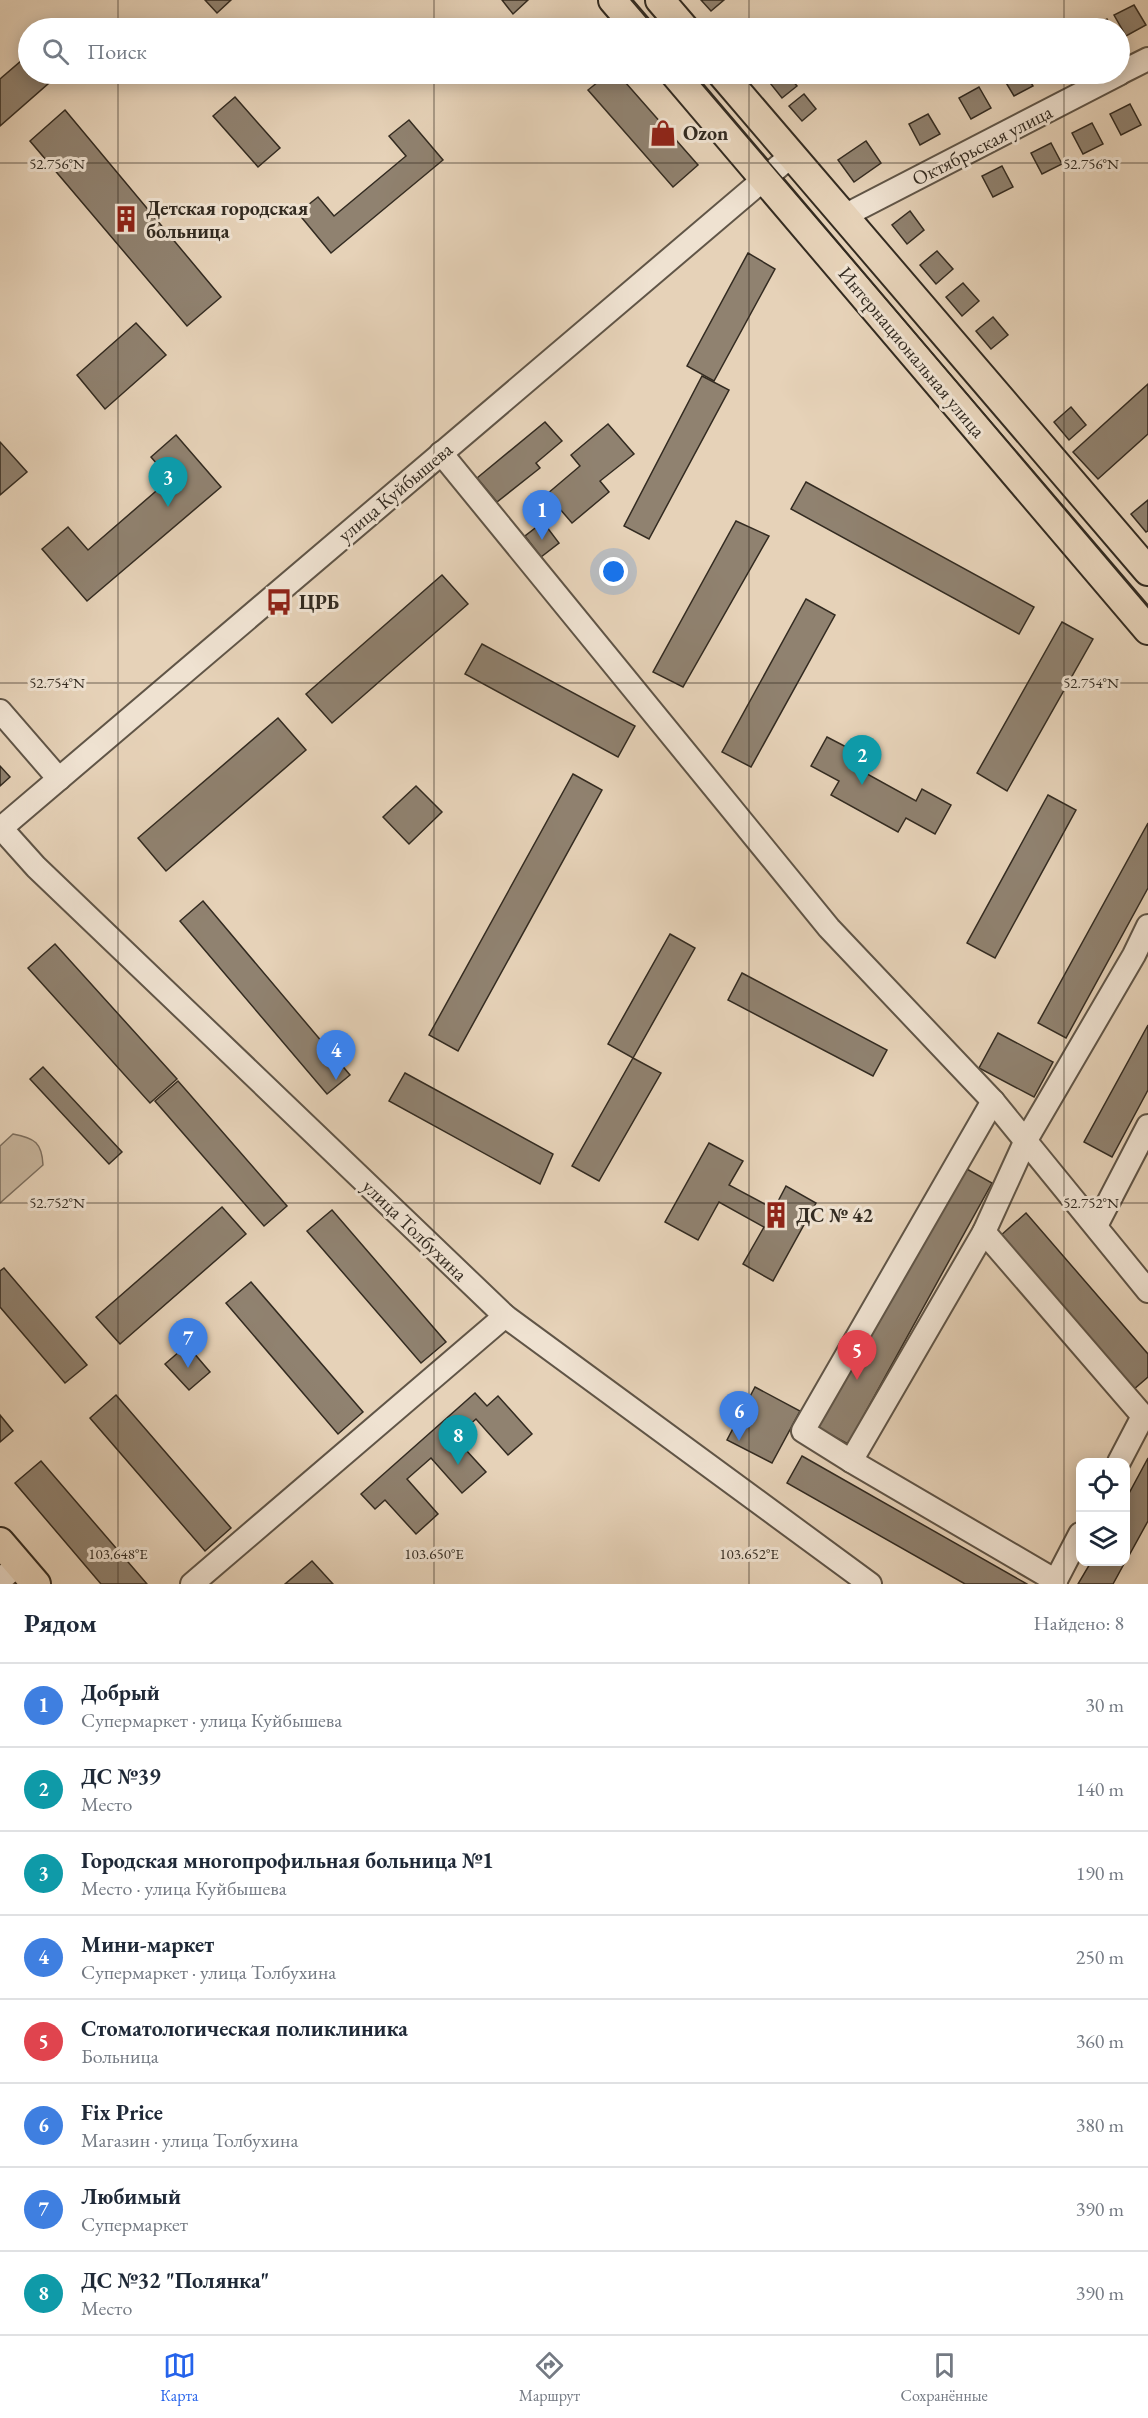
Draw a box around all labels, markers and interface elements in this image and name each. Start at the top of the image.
search box [18,18,1130,84]
icon: search [39,35,72,68]
text: Поиск [87,37,147,66]
street label: Октябрьская улица [907,98,1057,192]
shop icon: Ozon [648,118,678,148]
place label: Ozon [683,120,728,146]
text: 52.756°N [29,154,85,173]
text: 52.756°N [1063,154,1119,173]
place label: Детская городская больница [146,195,309,244]
building icon: Детская городская больница [111,204,141,234]
street label: Интернациональная улица [833,261,991,443]
street label: улица Куйбышева [332,436,458,548]
pin: 3 [148,458,188,507]
pin: 1 [522,490,562,540]
your location [599,557,628,586]
bus stop icon: ЦРБ [264,587,294,617]
place label: ЦРБ [299,589,339,615]
text: 52.754°N [29,673,85,692]
text: 52.754°N [1063,673,1119,692]
pin: 2 [842,736,882,785]
pin: 4 [316,1030,356,1080]
street label: улица Толбухина [357,1173,473,1287]
text: 52.752°N [29,1193,85,1212]
text: 52.752°N [1063,1193,1119,1212]
building icon: ДС № 42 [761,1200,791,1230]
place label: ДС № 42 [796,1202,874,1228]
pin: 7 [168,1318,207,1368]
pin: 5 [838,1330,876,1380]
pin: 6 [720,1392,758,1441]
pin: 8 [438,1416,478,1465]
map controls [1076,1458,1130,1566]
button: locate [1076,1458,1130,1512]
button: layers [1076,1512,1130,1566]
text: 103.648°E [88,1544,148,1563]
text: 103.650°E [404,1544,464,1563]
text: 103.652°E [719,1544,779,1563]
text: Рядом [24,1606,97,1640]
text: Найдено: 8 [1033,1610,1124,1636]
text: Добрый [81,1678,160,1707]
text: 1 [38,1692,49,1718]
text: 30 m [1085,1692,1124,1718]
text: Супермаркет · улица Куйбышева [81,1707,342,1733]
text: ДС №39 [81,1762,161,1791]
text: 2 [38,1776,49,1802]
text: 140 m [1076,1776,1124,1802]
text: Место [81,1791,132,1817]
text: Городская многопрофильная больница №1 [81,1846,494,1875]
text: 3 [38,1860,49,1886]
text: 190 m [1076,1860,1124,1886]
text: Место · улица Куйбышева [81,1875,287,1901]
text: Мини-маркет [81,1930,214,1959]
text: 4 [38,1944,49,1970]
text: 250 m [1076,1944,1124,1970]
text: Супермаркет · улица Толбухина [81,1959,336,1985]
text: Стоматологическая поликлиника [81,2014,408,2043]
text: 5 [38,2028,49,2054]
text: 360 m [1076,2028,1124,2054]
text: Больница [81,2043,159,2069]
text: Fix Price [81,2098,163,2127]
text: 6 [38,2112,49,2138]
text: 380 m [1076,2112,1124,2138]
text: Магазин · улица Толбухина [81,2127,298,2153]
text: Любимый [81,2182,181,2211]
text: 7 [38,2196,49,2222]
text: 390 m [1076,2196,1124,2222]
text: Супермаркет [81,2211,188,2237]
text: ДС №32 "Полянка" [81,2266,269,2295]
text: 8 [38,2280,49,2306]
text: 390 m [1076,2280,1124,2306]
text: Место [81,2295,132,2321]
tab: Карта [160,2349,198,2406]
tab: Маршрут [519,2349,580,2406]
tab: Сохранённые [901,2349,988,2406]

